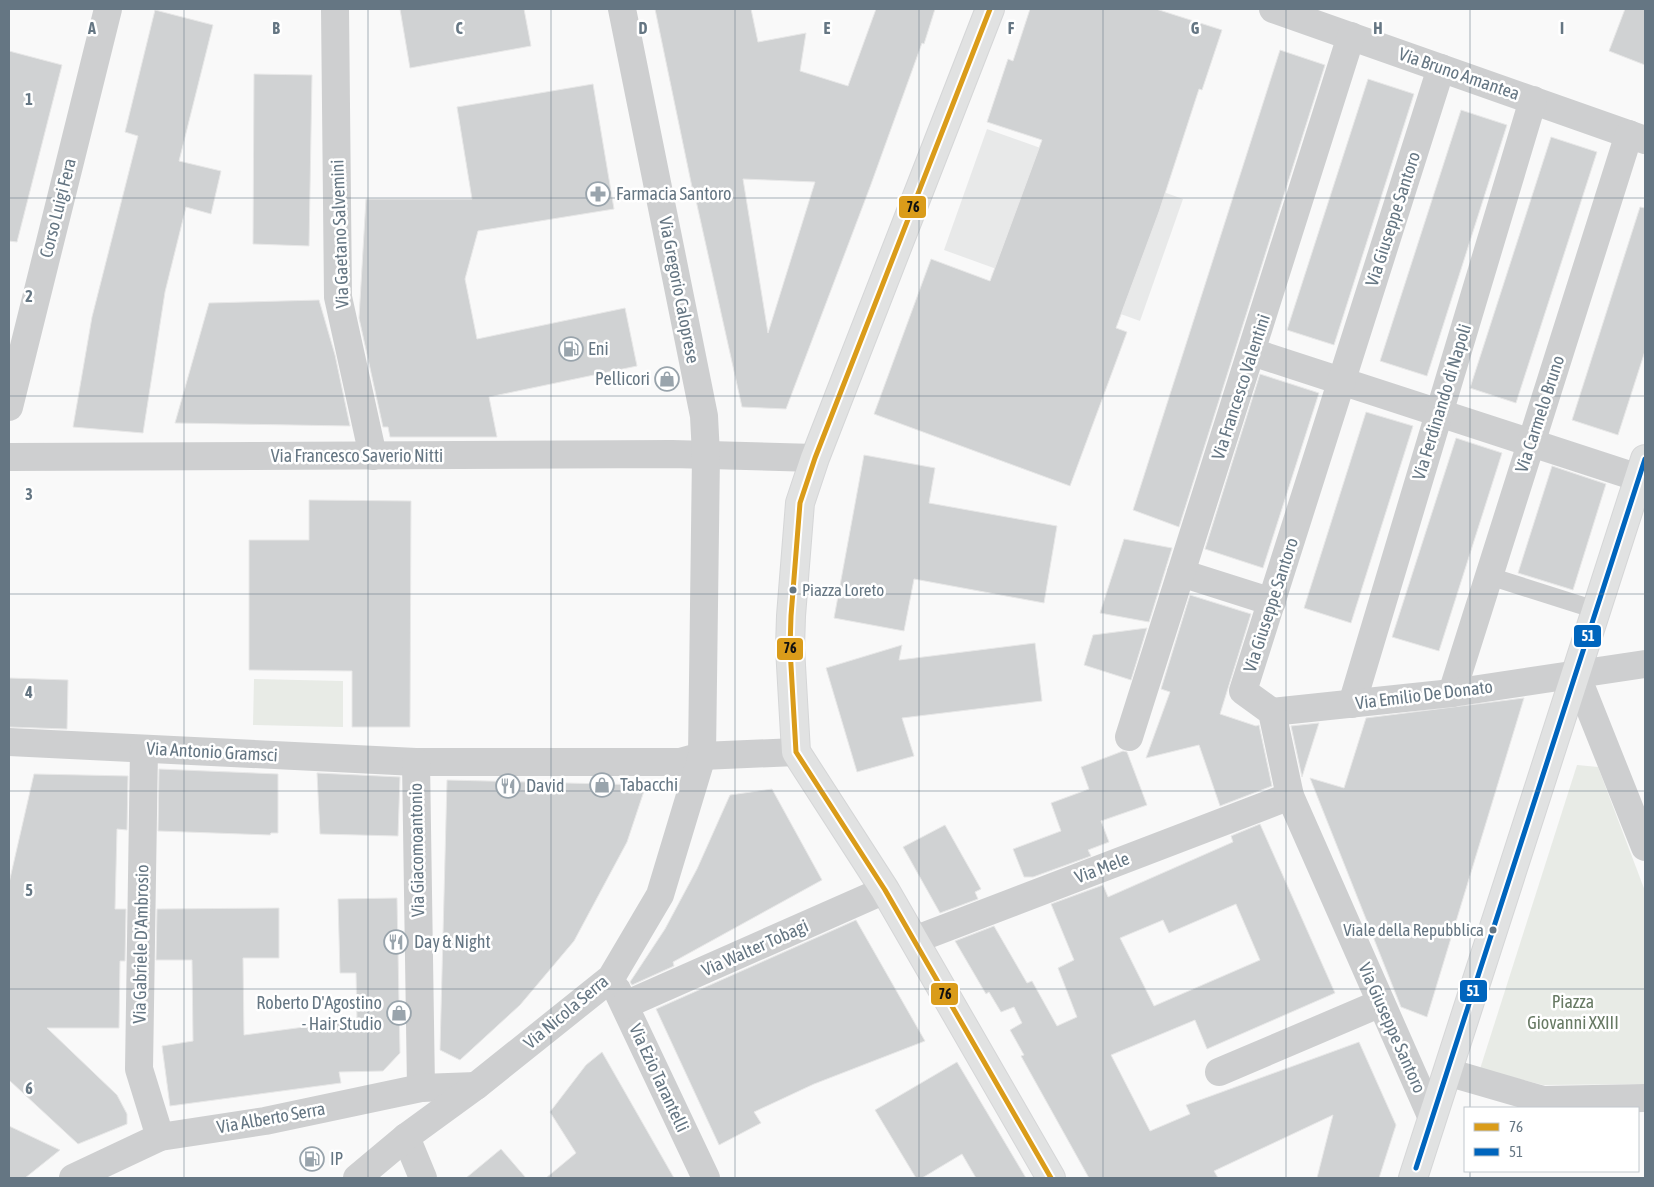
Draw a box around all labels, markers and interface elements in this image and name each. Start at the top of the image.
text: A [87,19,96,37]
text: B [272,19,280,37]
text: C [455,19,463,37]
text: D [639,19,648,37]
text: E [824,19,831,37]
text: F [1008,19,1015,37]
text: G [1191,19,1200,37]
text: H [1373,19,1383,37]
text: I [1560,19,1564,37]
street label: Via Bruno Amantea [1396,43,1522,104]
text: 1 [25,90,33,108]
street label: Via Giuseppe Santoro [1361,149,1424,289]
street label: Corso Luigi Fera [35,156,80,260]
street label: Via Gaetano Salvemini [326,159,353,309]
pharmacy icon: Farmacia Santoro [585,181,611,207]
place label: Farmacia Santoro [616,183,731,204]
line badge: 76 [898,195,927,219]
text: 76 [906,199,920,215]
street label: Via Gregorio Caloprese [655,215,704,365]
text: 2 [25,287,33,305]
street label: Via Francesco Valentini [1207,311,1274,462]
street label: Via Ferdinando di Napoli [1408,321,1475,482]
fuel station icon: Eni [558,336,584,362]
place label: Eni [588,338,609,359]
street label: Via Carmelo Bruno [1511,353,1568,475]
shop icon: Pellicori [654,366,680,392]
place label: Pellicori [595,368,650,389]
street label: Via Francesco Saverio Nitti [271,445,443,466]
text: 3 [25,485,33,503]
street label: Via Giuseppe Santoro [1239,535,1302,675]
place label: Piazza Loreto [802,580,884,600]
marker: Piazza Loreto [788,585,798,595]
line badge: 51 [1573,624,1602,648]
text: 51 [1581,628,1595,644]
line badge: 76 [776,637,804,661]
text: 76 [783,640,797,656]
street label: Via Emilio De Donato [1354,676,1494,713]
text: 4 [24,683,33,701]
street label: Via Antonio Gramsci [146,738,278,765]
shop icon: Tabacchi [589,772,615,798]
restaurant icon: David [495,773,521,799]
place label: Tabacchi [620,774,678,795]
place label: David [526,775,565,796]
street label: Via Giacomoantonio [405,783,428,917]
street label: Via Mele [1072,848,1132,888]
street label: Via Gabriele D'Ambrosio [129,864,152,1024]
text: 5 [25,881,33,899]
street label: Via Walter Tobagi [698,915,811,980]
place label: Viale della Repubblica [1343,920,1484,940]
marker: Viale della Repubblica [1488,925,1498,935]
restaurant icon: Day & Night [383,929,409,955]
place label: Day & Night [414,931,491,952]
street label: Via Giuseppe Santoro [1354,959,1431,1096]
street label: Via Nicola Serra [519,970,612,1053]
line badge: 51 [1459,979,1488,1003]
line badge: 76 [930,982,959,1006]
text: 51 [1466,983,1480,999]
text: 76 [938,986,952,1002]
park label: Piazza Giovanni XXIII [1527,991,1619,1033]
place label: Roberto D'Agostino - Hair Studio [256,992,382,1034]
shop icon: Roberto D'Agostino - Hair Studio [386,1000,412,1026]
street label: Via Ezio Tarantelli [625,1020,694,1135]
text: 6 [25,1079,33,1097]
street label: Via Alberto Serra [215,1098,327,1137]
legend [1464,1107,1639,1172]
text: 76 [1509,1118,1523,1135]
text: 51 [1509,1143,1523,1160]
fuel station icon: IP [299,1146,325,1172]
place label: IP [330,1148,344,1169]

